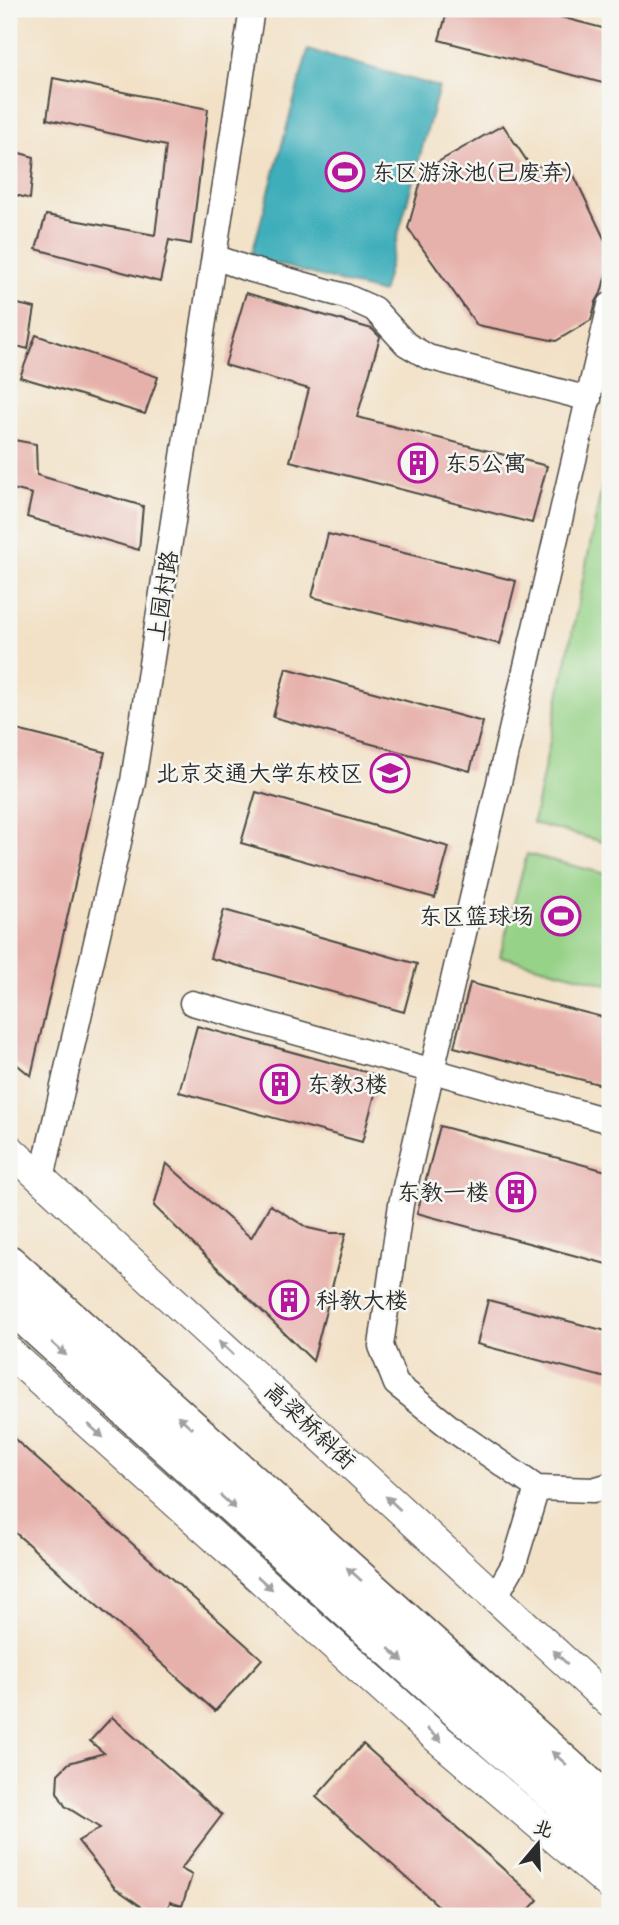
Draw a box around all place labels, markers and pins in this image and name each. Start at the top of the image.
sports icon: 东区游泳池(已废弃) [324,151,366,193]
place label: 东区游泳池(已废弃) [372,159,572,186]
building icon: 东5公寓 [397,442,439,484]
place label: 东5公寓 [445,450,526,477]
school or university icon: 北京交通大学东校区 [369,752,411,794]
place label: 北京交通大学东校区 [156,760,363,787]
sports icon: 东区篮球场 [540,895,582,937]
place label: 东区篮球场 [419,903,534,930]
building icon: 东教3楼 [259,1063,301,1105]
place label: 东教3楼 [307,1071,388,1098]
building icon: 东教一楼 [495,1171,537,1213]
place label: 东教一楼 [397,1179,489,1206]
building icon: 科教大楼 [268,1279,310,1321]
place label: 科教大楼 [316,1287,408,1314]

